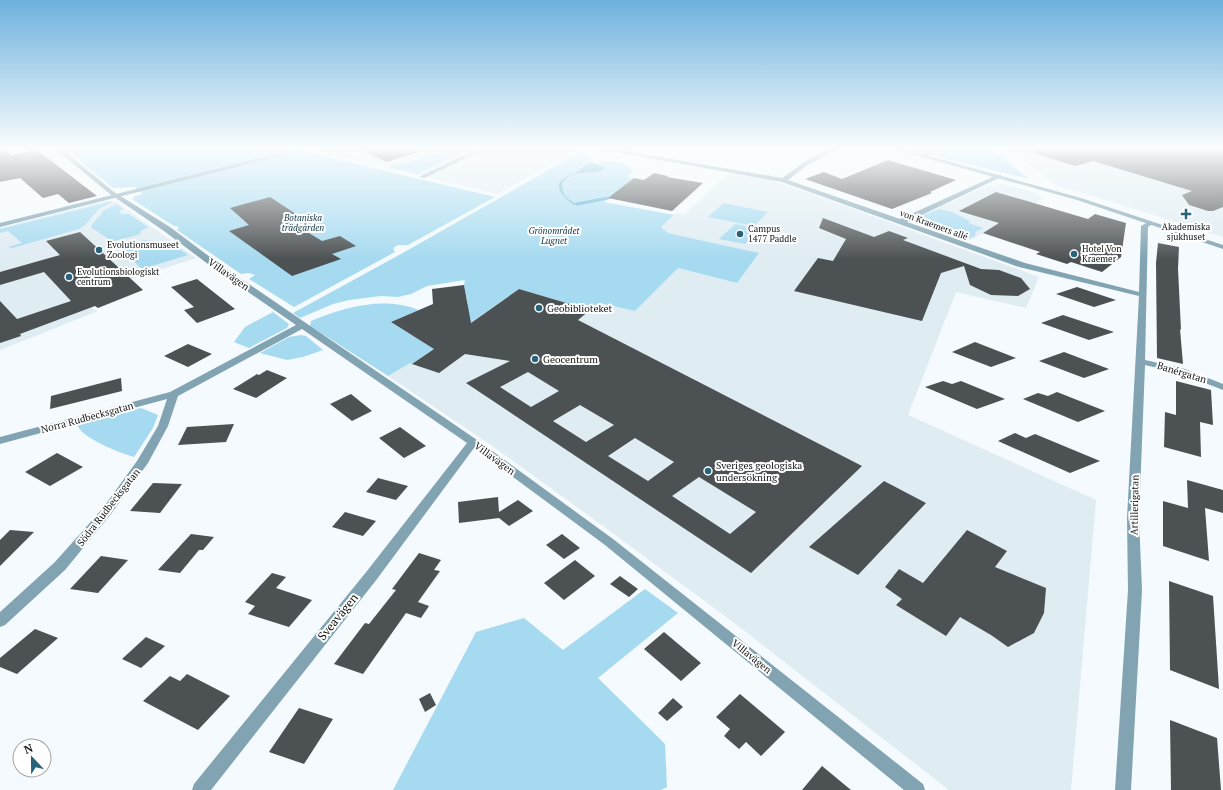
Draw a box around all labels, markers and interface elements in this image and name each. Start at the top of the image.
street label: von Kraemers allé [897,207,970,243]
marker: Akademiska sjukhuset [1180,208,1192,220]
park label: Botaniska trädgården [282,212,324,234]
place label: Akademiska sjukhuset [1162,221,1211,243]
place label: Campus 1477 Paddle [748,223,797,245]
park label: Grönområdet Lugnet [528,225,581,247]
marker: Campus 1477 Paddle [735,229,745,239]
place label: Evolutionsmuseet Zoologi [107,239,180,261]
place label: Hotel Von Kraemer [1082,243,1122,265]
marker: Evolutionsmuseet Zoologi [94,245,104,255]
marker: Hotel Von Kraemer [1069,249,1079,259]
street label: Villavägen [206,256,252,293]
place label: Evolutionsbiologiskt centrum [77,266,160,288]
marker: Evolutionsbiologiskt centrum [64,272,74,282]
place label: Geobiblioteket [547,302,613,315]
marker: Geobiblioteket [534,303,544,313]
place label: Geocentrum [543,353,598,366]
marker: Geocentrum [530,354,540,364]
street label: Banérgatan [1156,359,1208,386]
street label: Norra Rudbecksgatan [39,399,135,436]
street label: Villavägen [472,439,518,478]
place label: Sveriges geologiska undersökning [716,459,802,484]
street label: Södra Rudbecksgatan [74,466,143,549]
marker: Sveriges geologiska undersökning [703,466,713,476]
street label: Artillerigatan [1127,475,1142,535]
street label: Sveavägen [314,590,361,643]
street label: Villavägen [729,636,774,676]
north arrow [12,738,52,778]
text: N [22,740,35,757]

